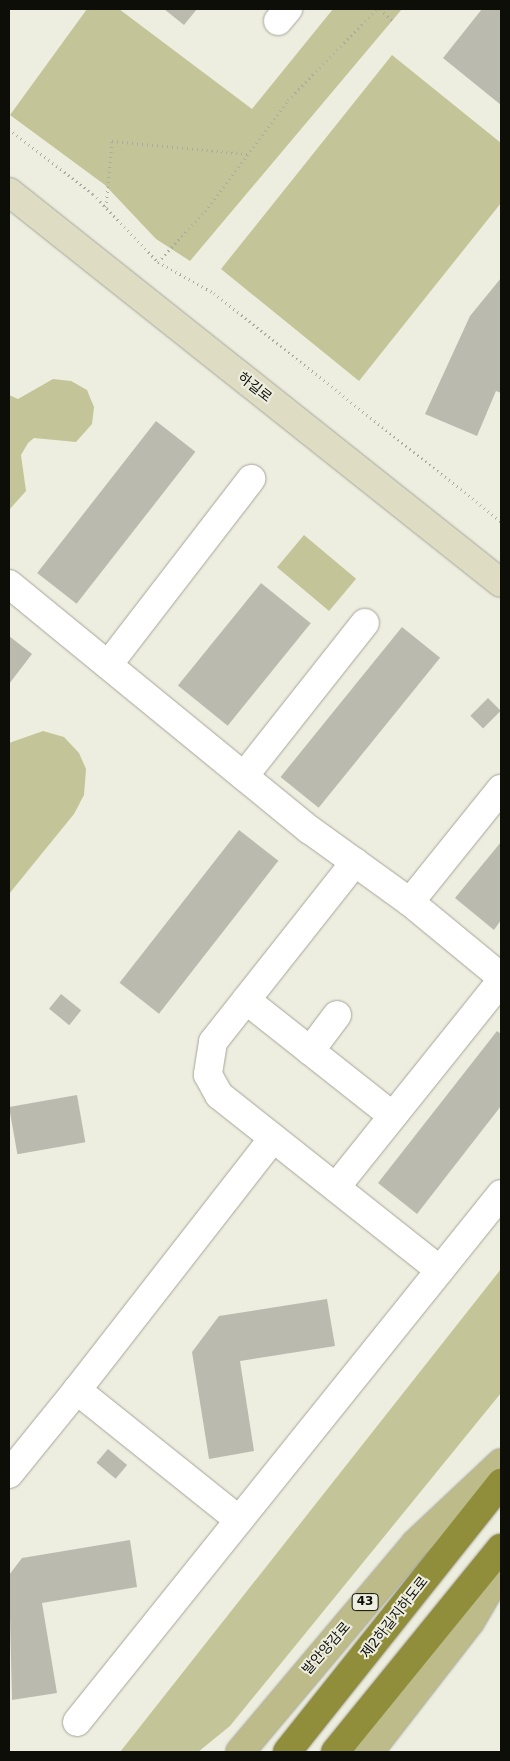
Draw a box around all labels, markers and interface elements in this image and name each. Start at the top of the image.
street label: 하길로 [235,368,275,406]
street label: 제2하길지하도로 [357,1573,431,1661]
road number: 43 [351,1592,379,1611]
street label: 발안양감로 [299,1618,353,1678]

